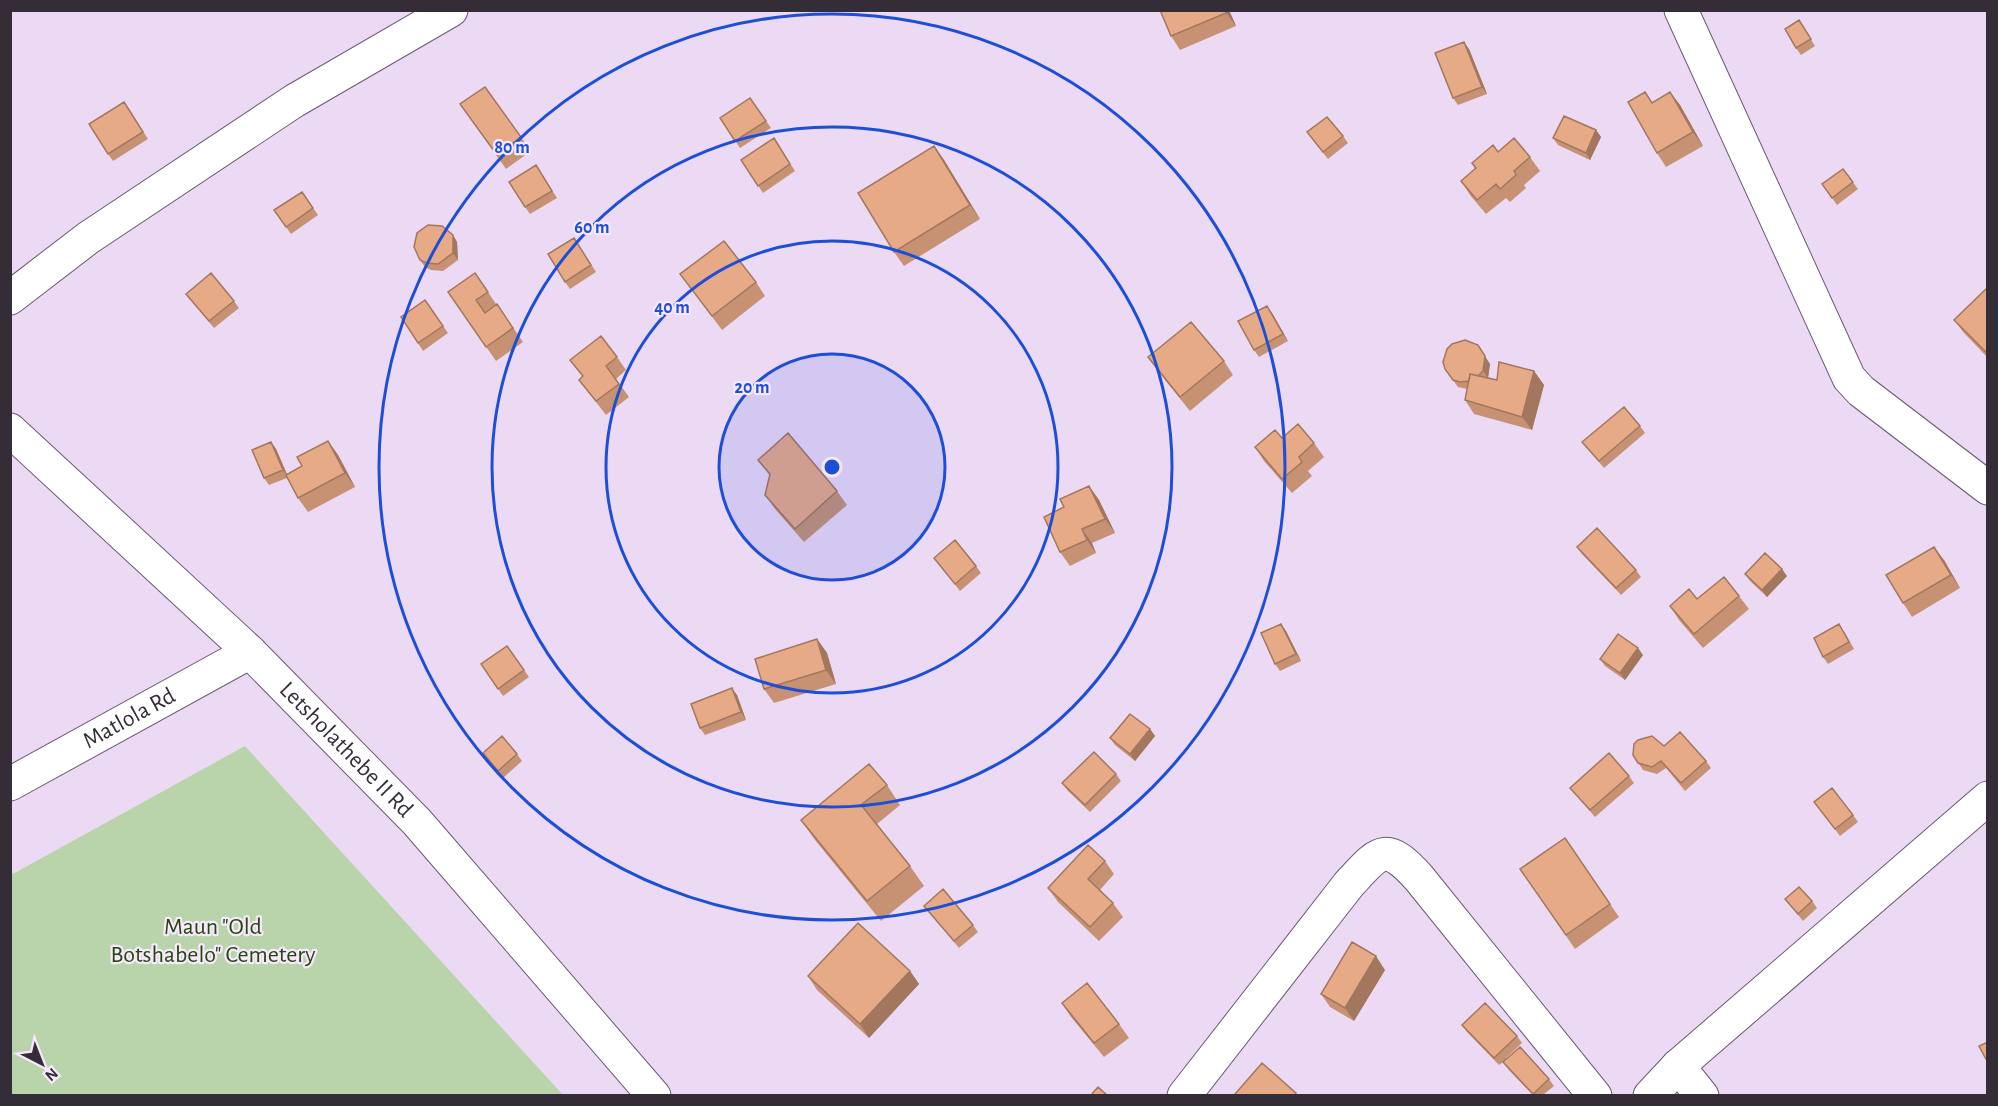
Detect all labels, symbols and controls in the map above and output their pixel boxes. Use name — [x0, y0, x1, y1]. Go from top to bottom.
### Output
text: 80 m — [494, 139, 530, 157]
text: 60 m — [574, 219, 610, 237]
text: 40 m — [654, 299, 690, 317]
text: 20 m — [734, 379, 770, 397]
centre of rings — [822, 457, 842, 477]
street label: Letsholathebe II Rd — [275, 678, 417, 822]
street label: Matlola Rd — [79, 684, 179, 753]
park label: Maun "Old Botshabelo" Cemetery — [110, 915, 316, 967]
north arrow — [12, 1034, 72, 1094]
text: N — [42, 1065, 61, 1084]

